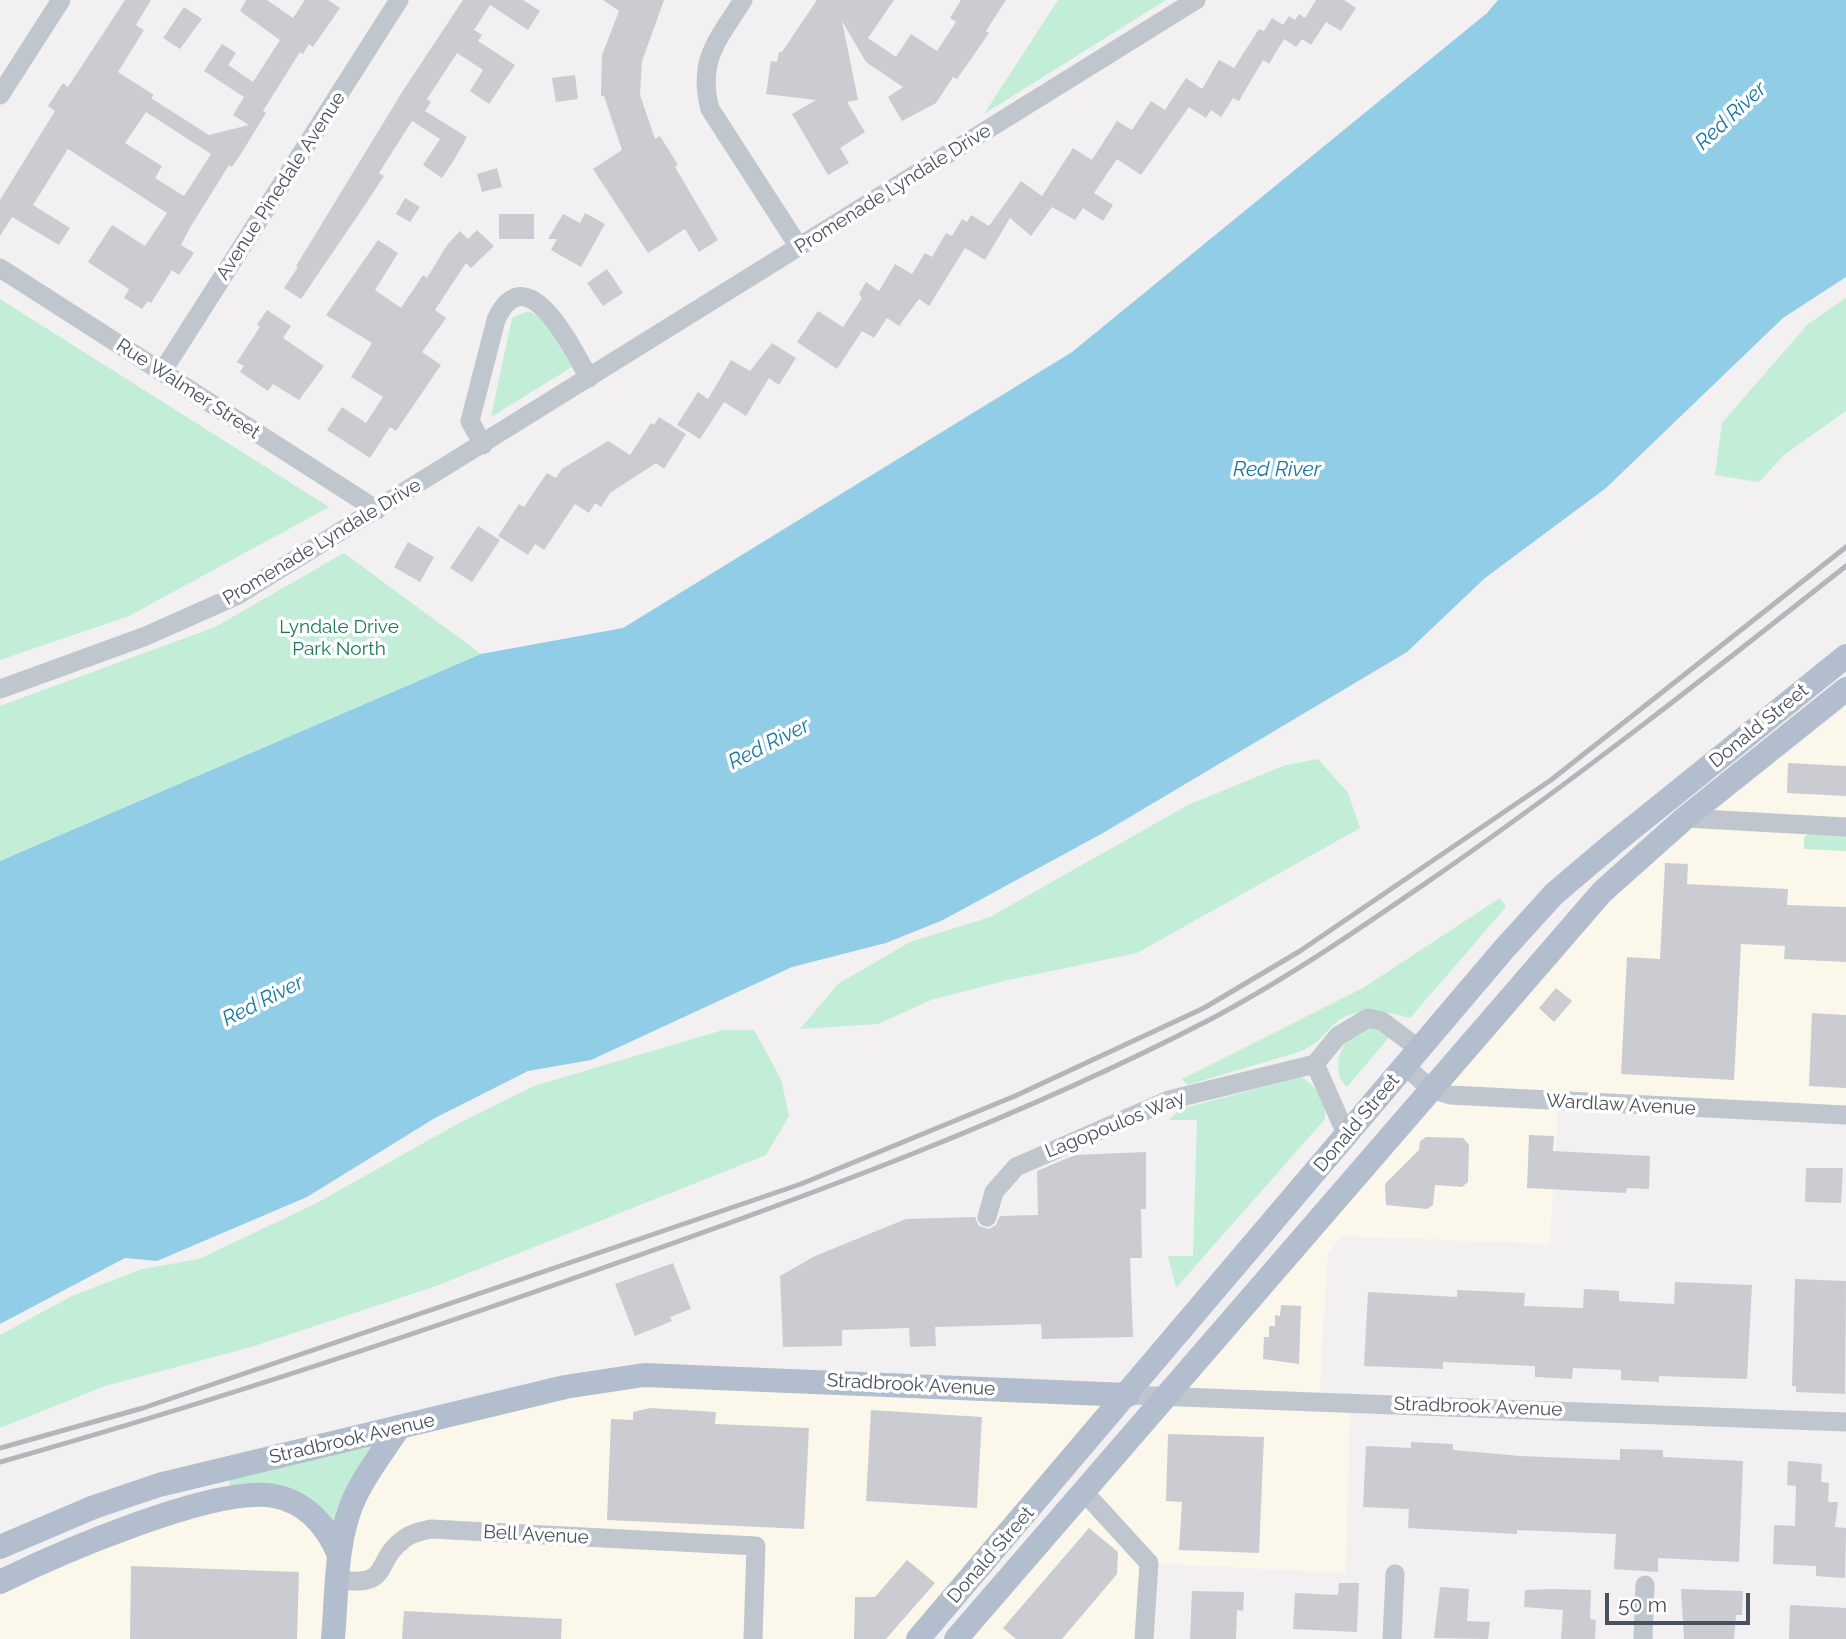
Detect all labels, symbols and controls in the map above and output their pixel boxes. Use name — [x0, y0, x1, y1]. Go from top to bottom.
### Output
water label: Red River — [1690, 77, 1772, 155]
street label: Avenue Pinedale Avenue — [212, 88, 350, 284]
street label: Promenade Lyndale Drive — [791, 119, 995, 259]
street label: Rue Walmer Street — [112, 334, 264, 444]
water label: Red River — [1233, 457, 1321, 483]
street label: Promenade Lyndale Drive — [219, 474, 425, 610]
park label: Lyndale Drive Park North — [279, 616, 399, 660]
street label: Donald Street — [1705, 679, 1813, 773]
water label: Red River — [724, 713, 814, 775]
water label: Red River — [218, 970, 308, 1032]
street label: Donald Street — [1309, 1069, 1405, 1177]
street label: Lagopoulos Way — [1042, 1087, 1188, 1163]
street label: Wardlaw Avenue — [1546, 1090, 1696, 1120]
street label: Stradbrook Avenue — [826, 1369, 996, 1401]
street label: Stradbrook Avenue — [1393, 1393, 1563, 1421]
street label: Stradbrook Avenue — [267, 1409, 437, 1469]
street label: Donald Street — [943, 1502, 1039, 1608]
street label: Bell Avenue — [483, 1521, 589, 1549]
scale bar — [1608, 1580, 1753, 1624]
text: 50 m — [1618, 1592, 1667, 1617]

